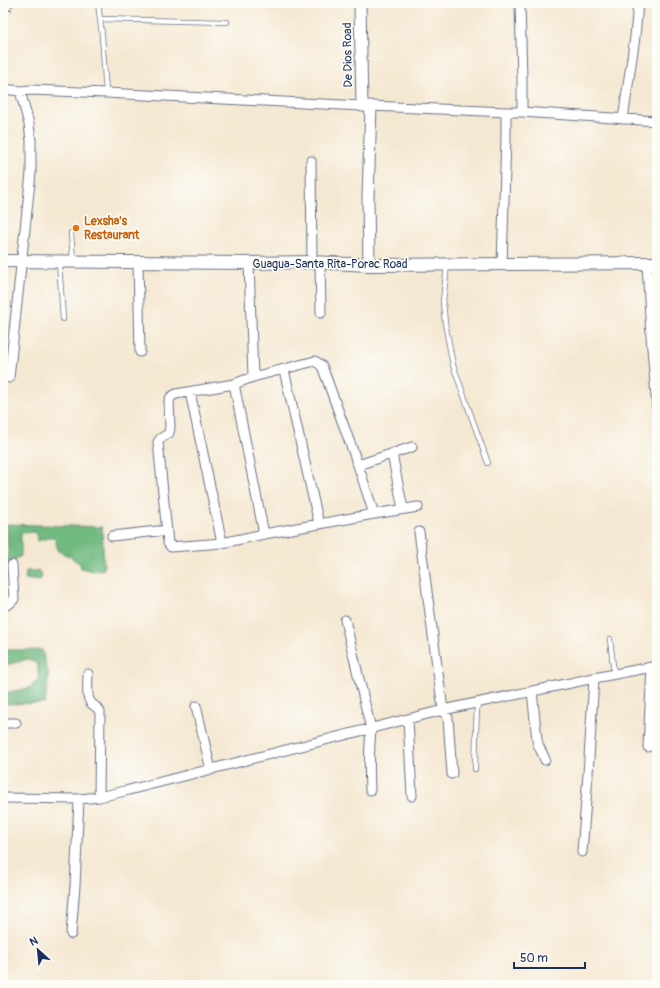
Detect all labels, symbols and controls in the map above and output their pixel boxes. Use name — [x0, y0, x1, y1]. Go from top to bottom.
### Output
street label: De Dios Road — [340, 22, 356, 88]
place label: Lexsha's Restaurant — [84, 214, 141, 243]
marker: Lexsha's Restaurant — [71, 223, 81, 233]
street label: Guagua-Santa Rita-Porac Road — [252, 257, 408, 272]
north arrow — [18, 930, 58, 970]
text: N — [27, 934, 40, 949]
scale bar — [514, 944, 585, 970]
text: 50 m — [520, 951, 548, 966]

